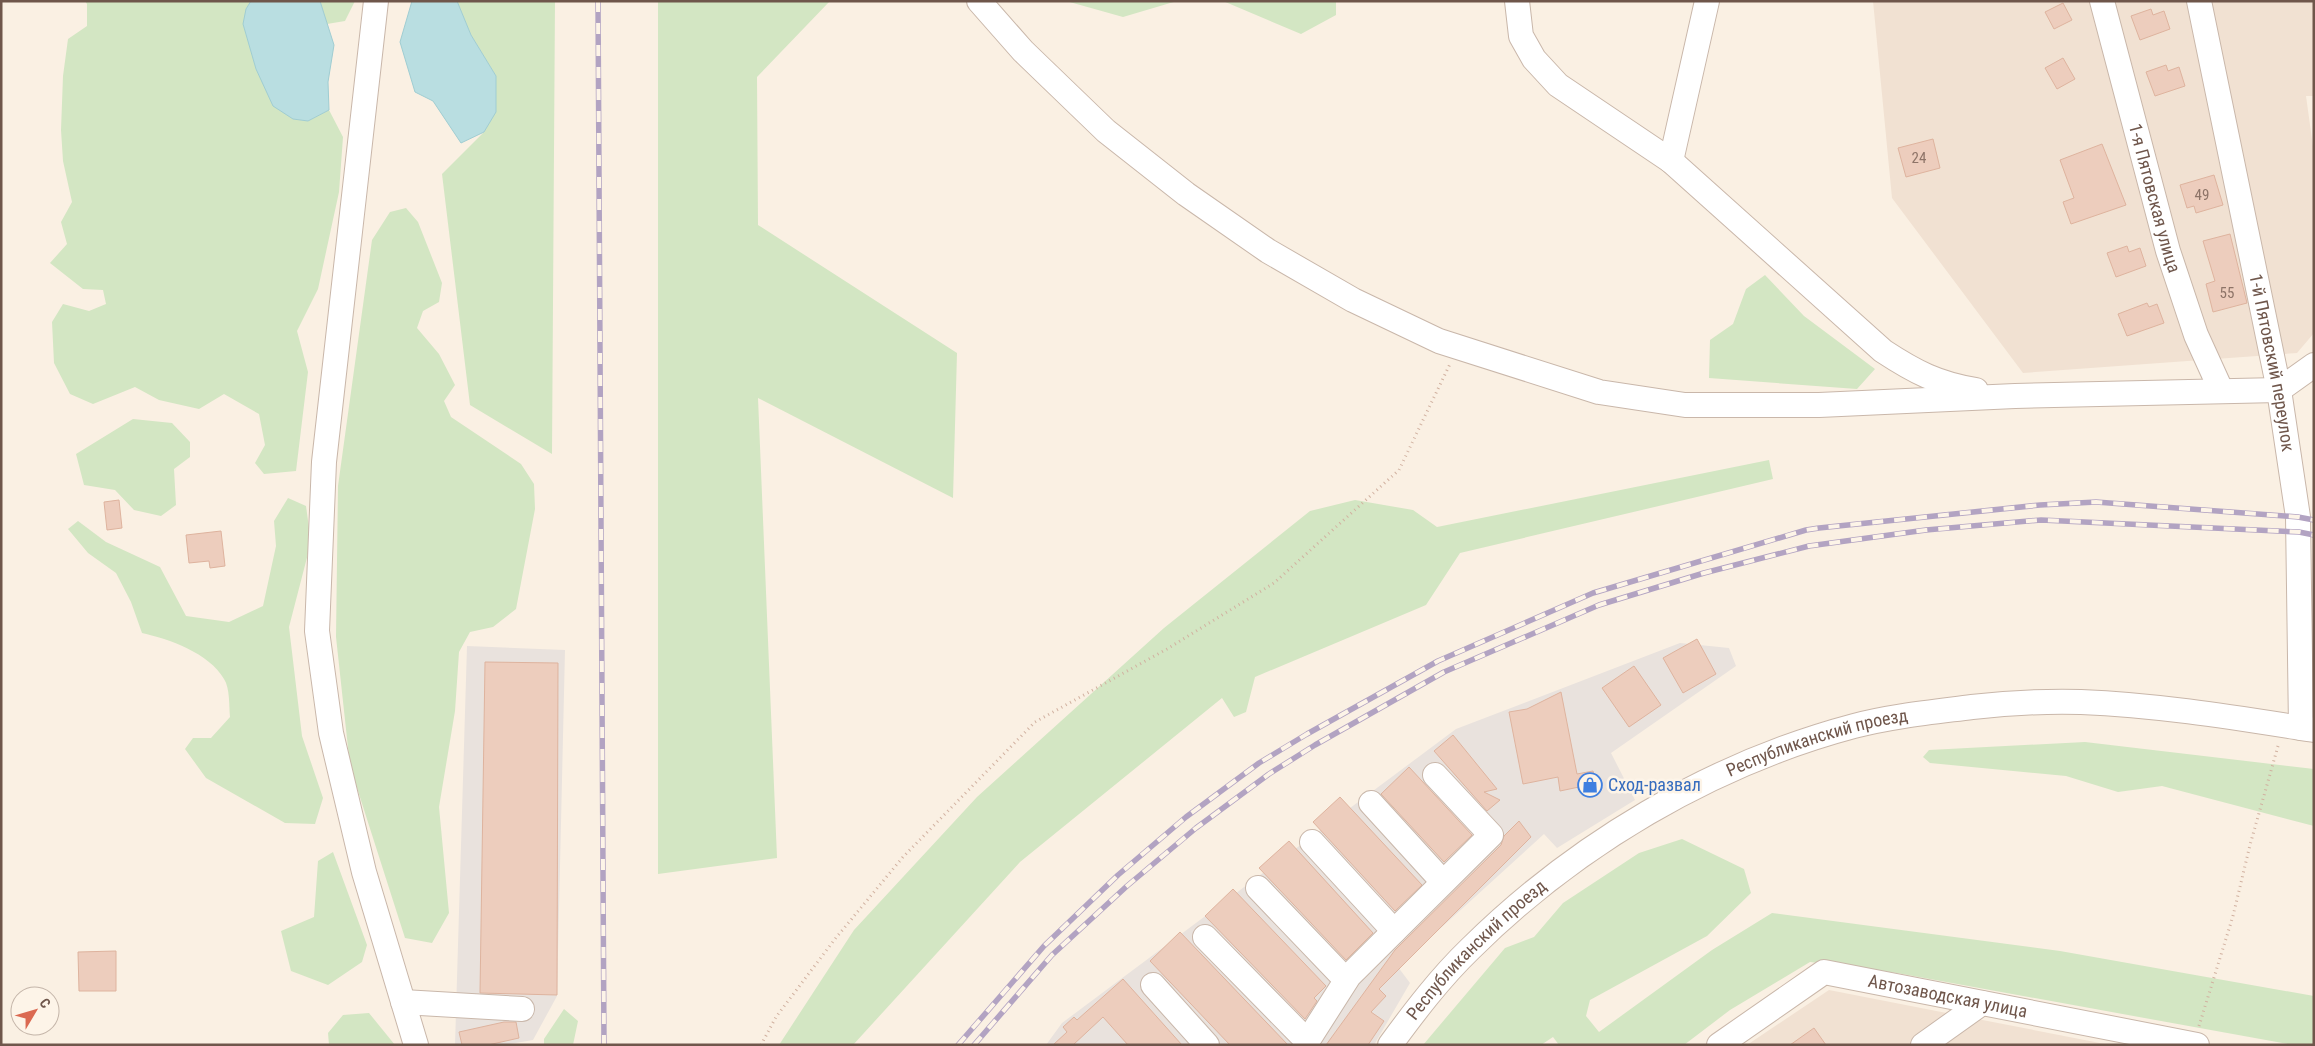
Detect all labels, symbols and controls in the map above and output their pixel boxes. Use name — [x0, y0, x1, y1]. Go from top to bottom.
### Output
street label: 1-я Пятовская улица — [2125, 121, 2185, 275]
house number: 24 — [1912, 149, 1926, 167]
house number: 49 — [2195, 186, 2209, 204]
street label: 1-й Пятовский переулок — [2245, 272, 2299, 453]
house number: 55 — [2220, 284, 2234, 302]
street label: Республиканский проезд — [1723, 704, 1910, 781]
shop icon: Сход-развал — [1577, 772, 1603, 798]
place label: Сход-развал — [1608, 774, 1701, 795]
street label: Республиканский проезд — [1402, 875, 1550, 1024]
street label: Автозаводская улица — [1867, 970, 2029, 1022]
north arrow — [10, 986, 60, 1036]
text: С — [36, 995, 54, 1011]

